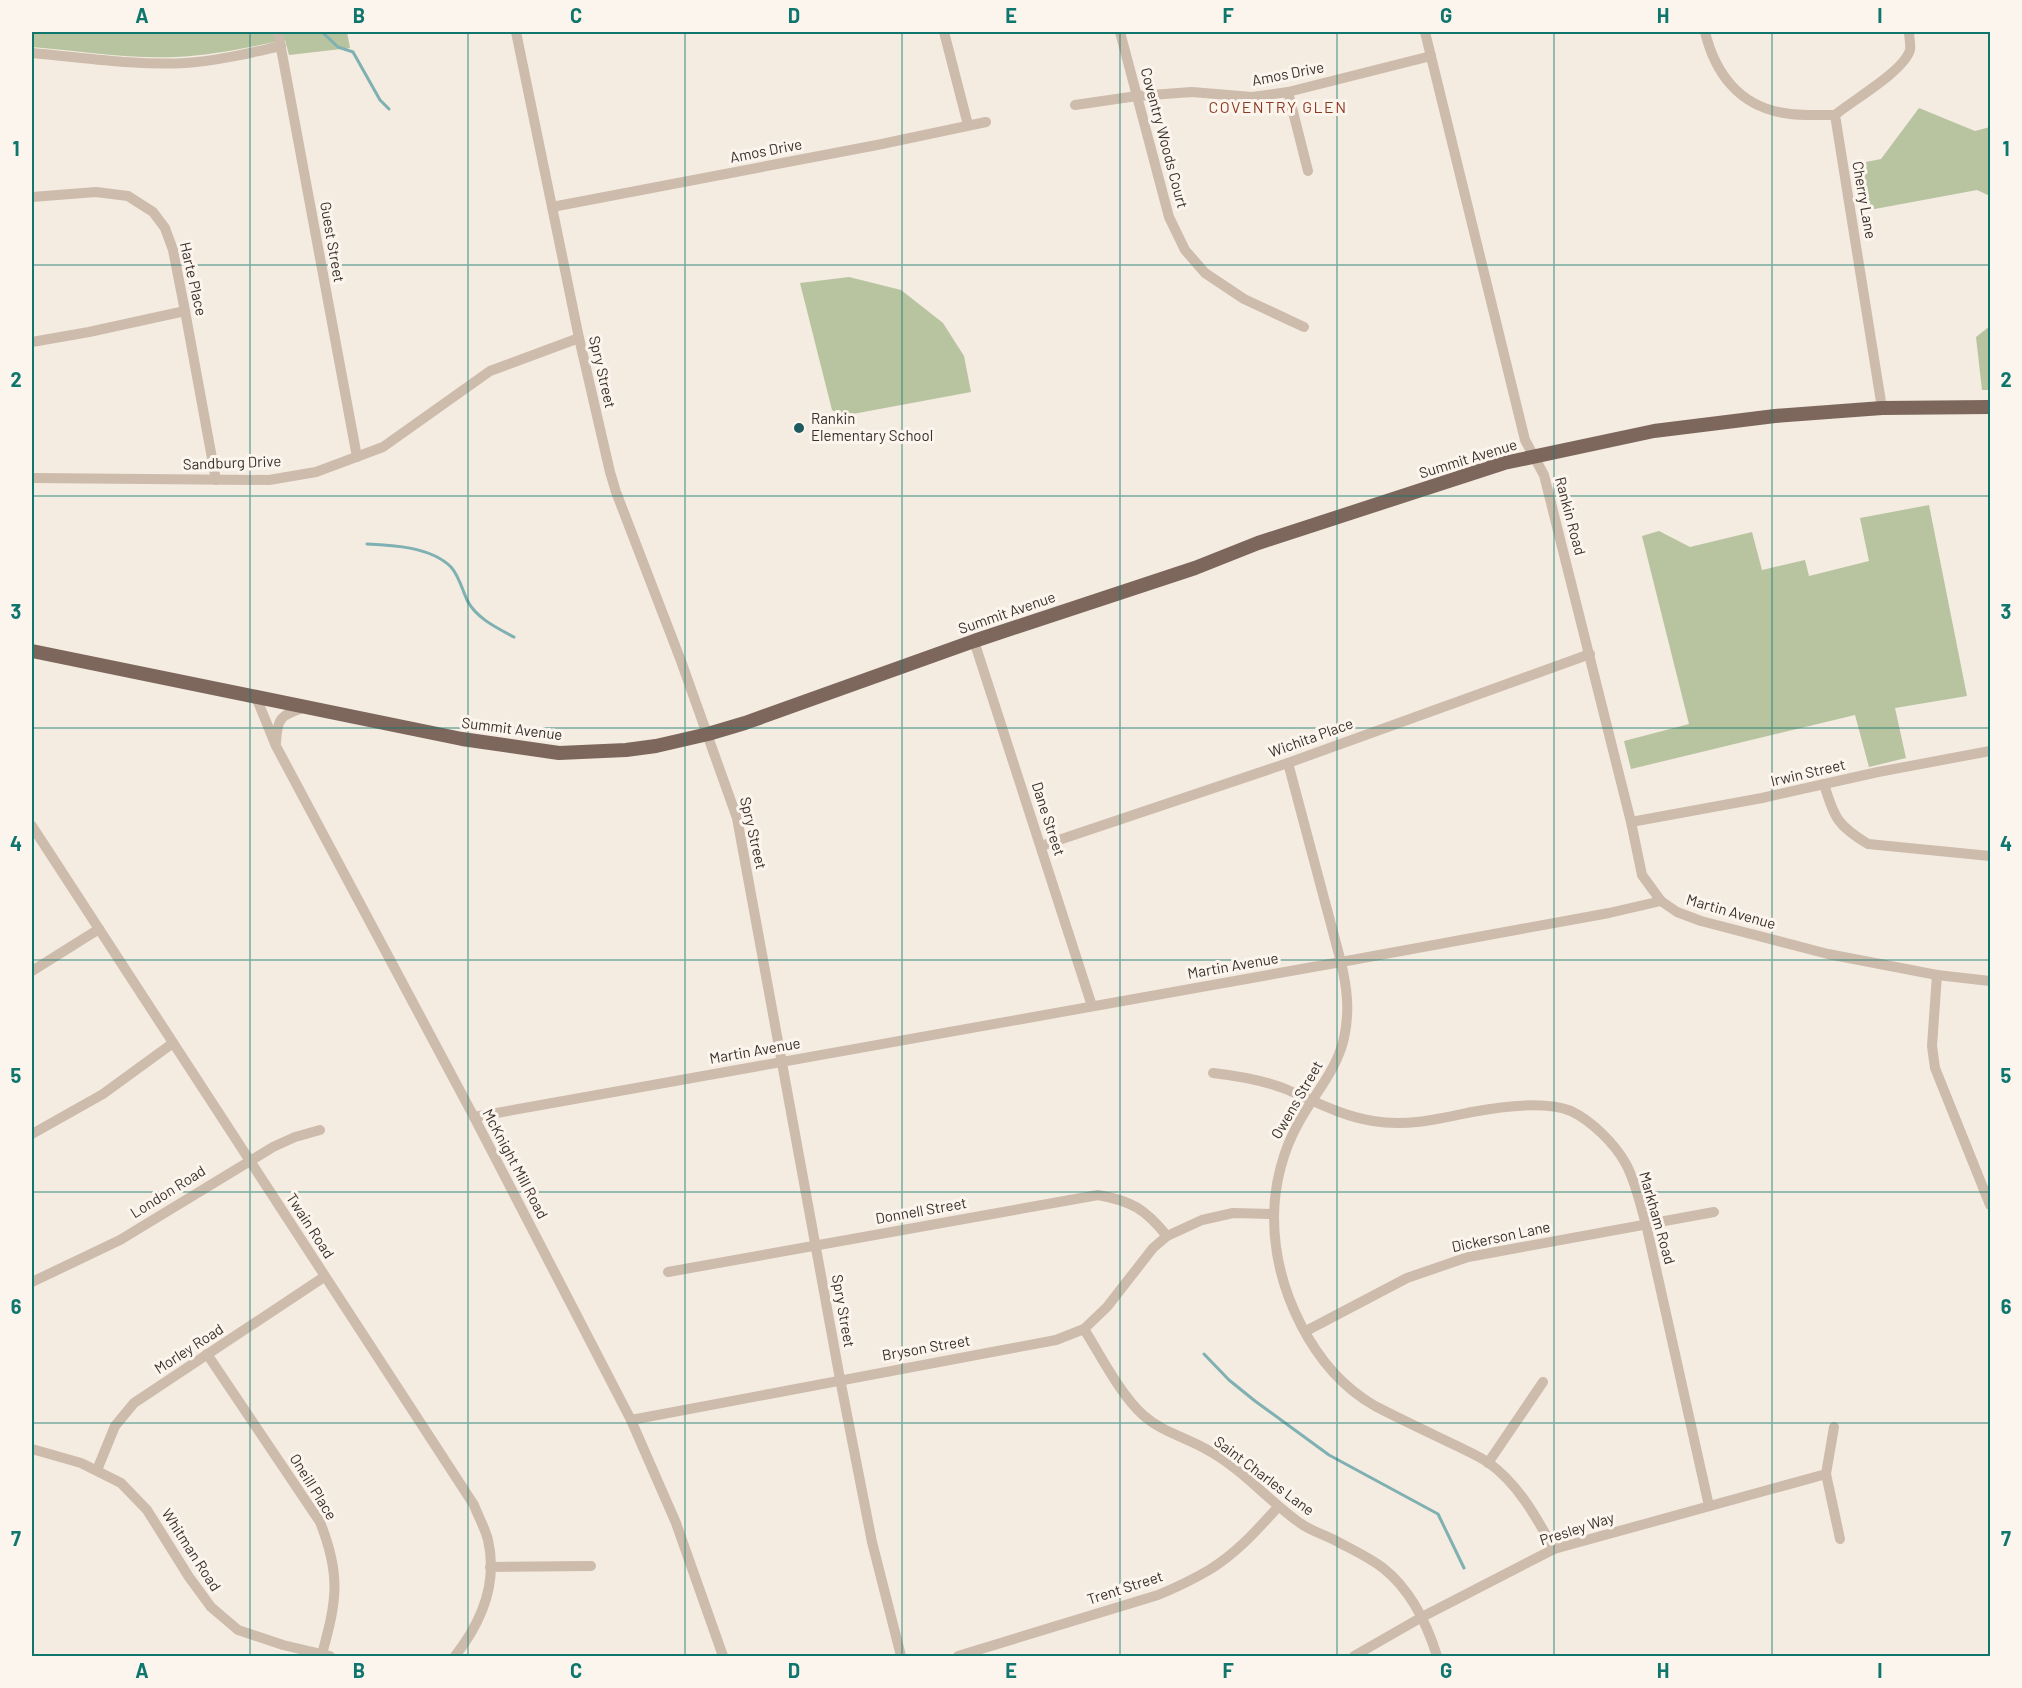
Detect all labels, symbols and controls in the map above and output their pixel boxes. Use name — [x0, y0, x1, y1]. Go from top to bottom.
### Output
text: A — [135, 3, 149, 27]
text: B — [353, 3, 365, 27]
text: C — [570, 3, 582, 27]
text: D — [788, 3, 800, 27]
text: E — [1005, 3, 1017, 27]
text: F — [1222, 3, 1234, 27]
text: G — [1440, 3, 1452, 27]
text: H — [1657, 3, 1669, 27]
text: I — [1877, 3, 1883, 27]
street label: Amos Drive — [1250, 57, 1325, 89]
street label: Coventry Woods Court — [1138, 65, 1192, 210]
district label: COVENTRY GLEN — [1208, 97, 1348, 116]
street label: Amos Drive — [728, 134, 803, 166]
text: 1 — [12, 136, 20, 160]
text: 1 — [2002, 136, 2010, 160]
street label: Cherry Lane — [1849, 160, 1881, 240]
street label: Guest Street — [317, 200, 349, 284]
street label: Harte Place — [177, 240, 211, 317]
street label: Spry Street — [586, 334, 620, 410]
text: 2 — [10, 367, 22, 391]
text: 2 — [2000, 367, 2012, 391]
place label: Rankin Elementary School — [811, 409, 933, 444]
marker: Rankin Elementary School — [792, 421, 806, 435]
street label: Summit Avenue — [1417, 435, 1519, 481]
street label: Sandburg Drive — [182, 451, 282, 473]
street label: Rankin Road — [1552, 475, 1590, 557]
street label: Summit Avenue — [956, 587, 1058, 637]
text: 3 — [11, 599, 21, 623]
text: 3 — [2001, 599, 2011, 623]
street label: Summit Avenue — [461, 713, 564, 743]
street label: Wichita Place — [1266, 713, 1355, 761]
street label: Irwin Street — [1769, 755, 1847, 789]
street label: Dane Street — [1029, 779, 1069, 858]
street label: Spry Street — [737, 795, 771, 871]
text: 4 — [10, 831, 22, 855]
text: 4 — [2000, 831, 2012, 855]
street label: Martin Avenue — [1685, 890, 1778, 932]
street label: Martin Avenue — [1186, 948, 1280, 982]
street label: Martin Avenue — [708, 1033, 802, 1067]
street label: Owens Street — [1267, 1057, 1326, 1142]
text: 5 — [11, 1063, 22, 1087]
text: 5 — [2001, 1063, 2012, 1087]
street label: McKnight Mill Road — [479, 1106, 552, 1222]
street label: London Road — [127, 1161, 208, 1221]
street label: Markham Road — [1636, 1169, 1680, 1266]
street label: Twain Road — [283, 1189, 339, 1262]
street label: Donnell Street — [874, 1193, 968, 1227]
street label: Dickerson Lane — [1450, 1217, 1552, 1255]
street label: Spry Street — [829, 1273, 859, 1349]
text: 6 — [11, 1294, 22, 1318]
text: 6 — [2001, 1294, 2012, 1318]
street label: Morley Road — [151, 1319, 226, 1377]
street label: Bryson Street — [880, 1330, 971, 1364]
street label: Saint Charles Lane — [1211, 1432, 1318, 1519]
street label: Oneill Place — [286, 1450, 341, 1523]
street label: Whitman Road — [158, 1505, 225, 1594]
street label: Presley Way — [1537, 1507, 1616, 1549]
text: 7 — [11, 1526, 21, 1550]
text: 7 — [2001, 1526, 2011, 1550]
street label: Trent Street — [1085, 1566, 1165, 1608]
text: A — [135, 1658, 149, 1682]
text: B — [353, 1658, 365, 1682]
text: C — [570, 1658, 582, 1682]
text: D — [788, 1658, 800, 1682]
text: E — [1005, 1658, 1017, 1682]
text: F — [1222, 1658, 1234, 1682]
text: G — [1440, 1658, 1452, 1682]
text: H — [1657, 1658, 1669, 1682]
text: I — [1877, 1658, 1883, 1682]

